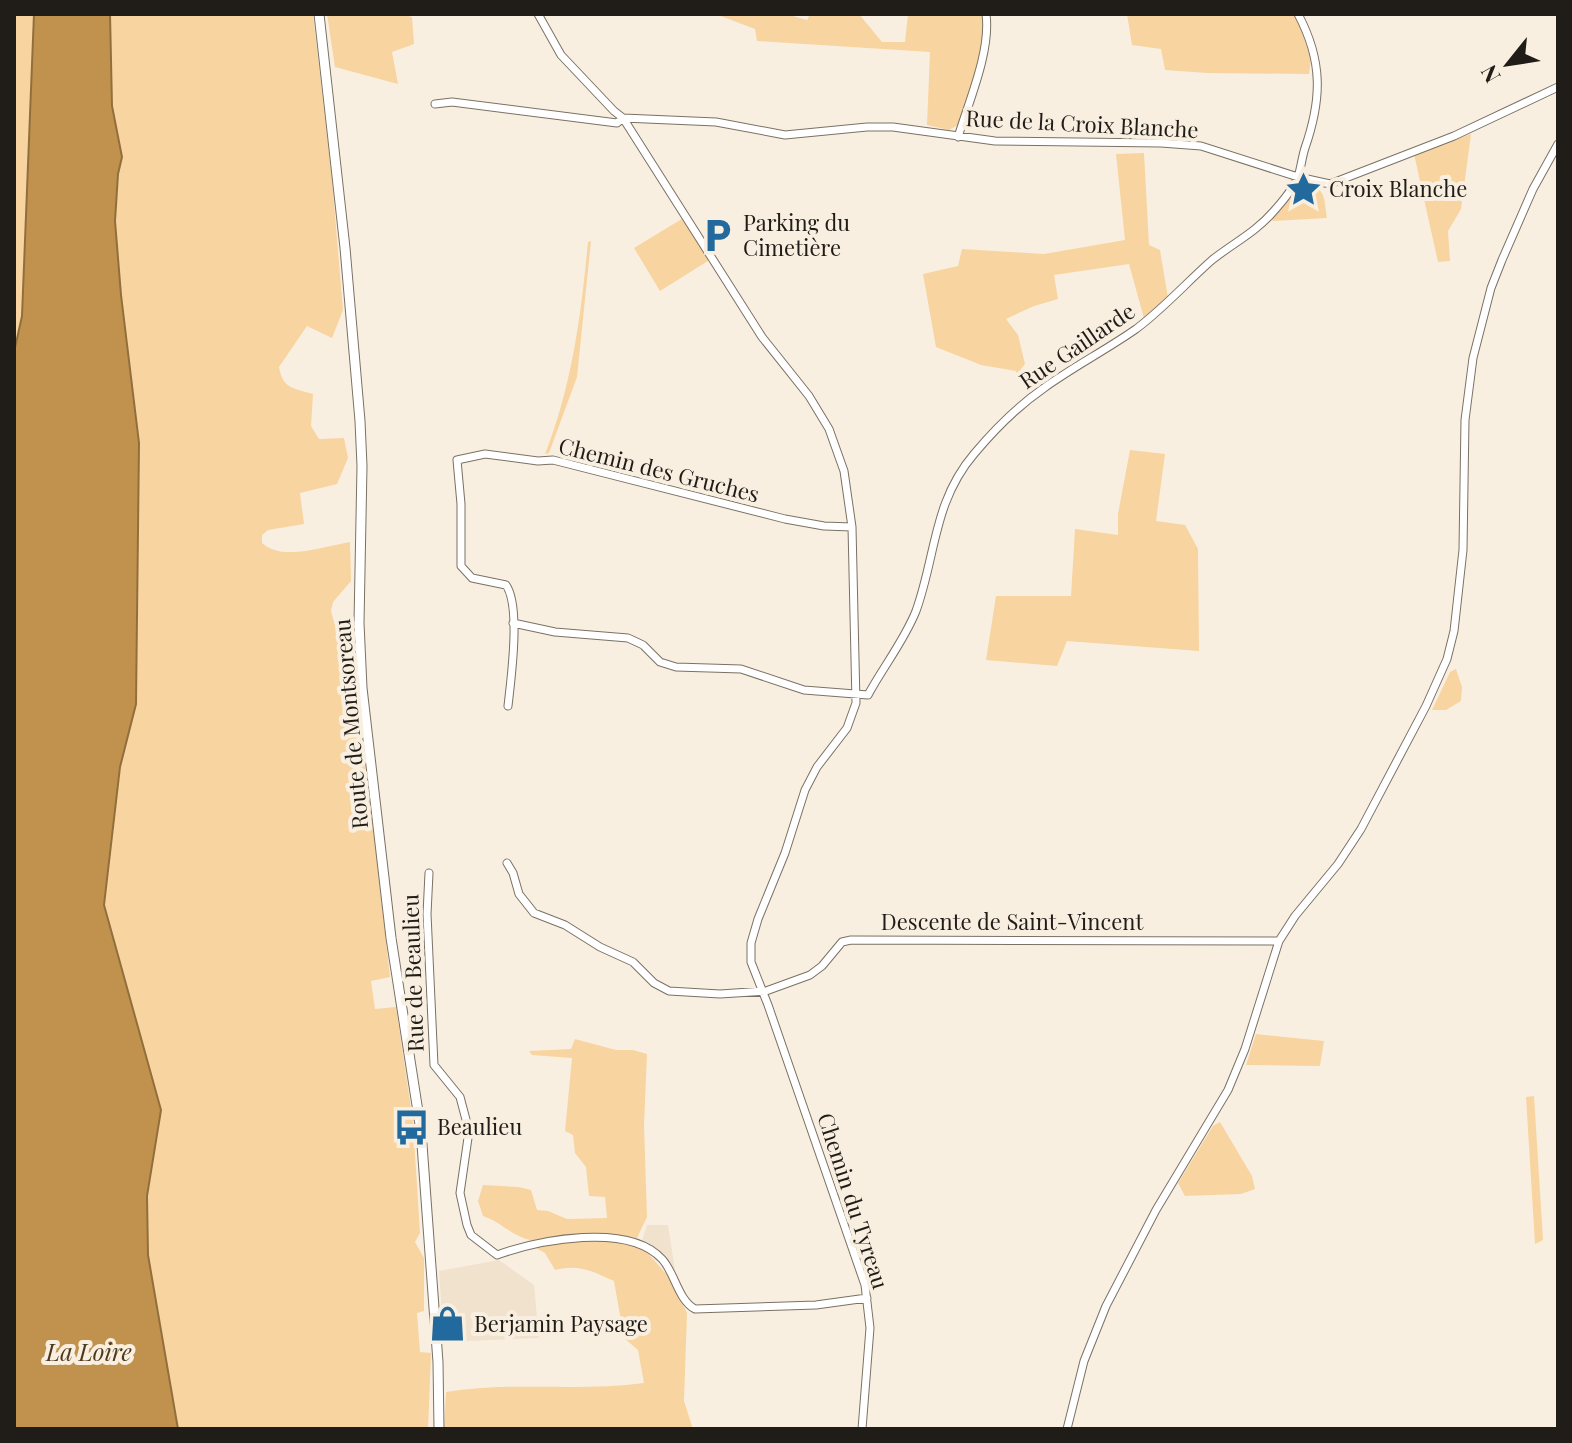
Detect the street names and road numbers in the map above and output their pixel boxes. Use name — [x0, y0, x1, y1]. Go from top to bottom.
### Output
street label: Rue de la Croix Blanche — [965, 102, 1199, 144]
street label: Rue Gaillarde — [1013, 295, 1140, 395]
street label: Chemin des Gruches — [556, 430, 763, 508]
street label: Route de Montsoreau — [326, 618, 374, 830]
street label: Rue de Beaulieu — [394, 893, 430, 1053]
street label: Descente de Saint-Vincent — [881, 906, 1144, 936]
street label: Chemin du Tyreau — [811, 1109, 897, 1293]

